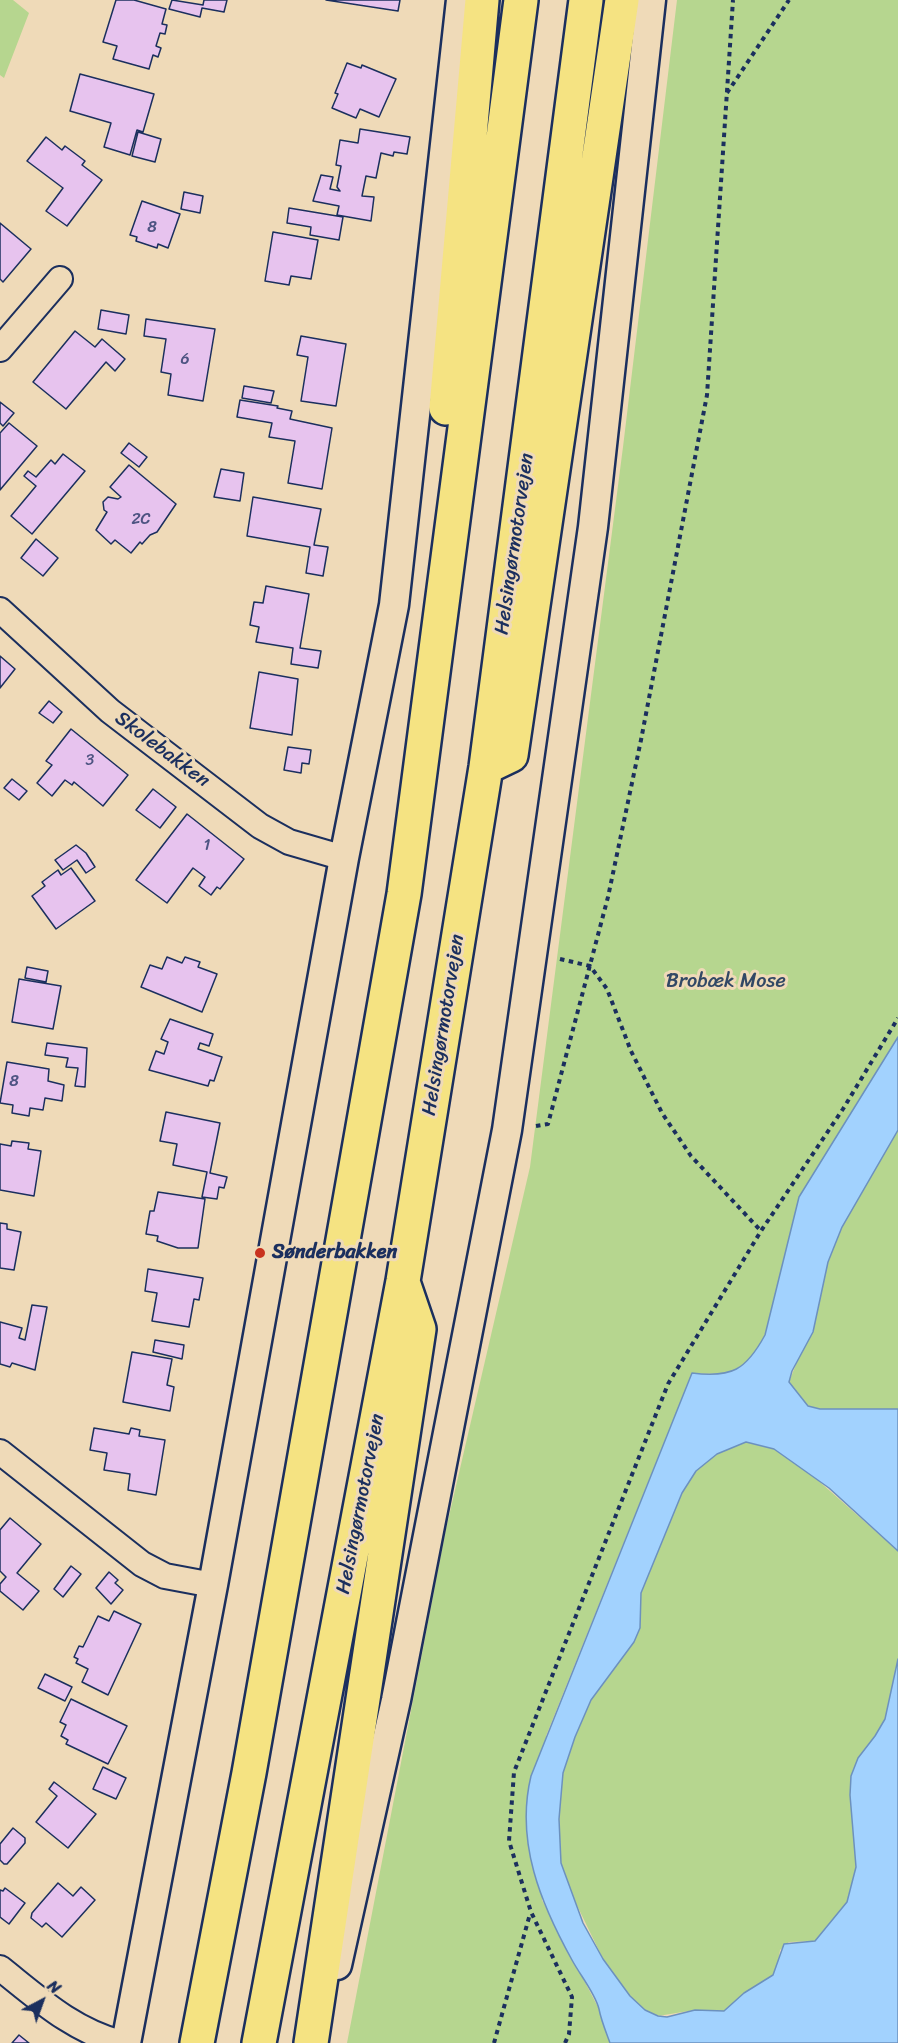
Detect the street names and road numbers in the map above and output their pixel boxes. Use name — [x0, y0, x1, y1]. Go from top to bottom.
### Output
street label: Helsingørmotorvejen — [490, 452, 540, 636]
street label: Skolebakken — [110, 707, 214, 793]
street label: Helsingørmotorvejen — [418, 933, 470, 1117]
street label: Helsingørmotorvejen — [332, 1412, 390, 1596]

